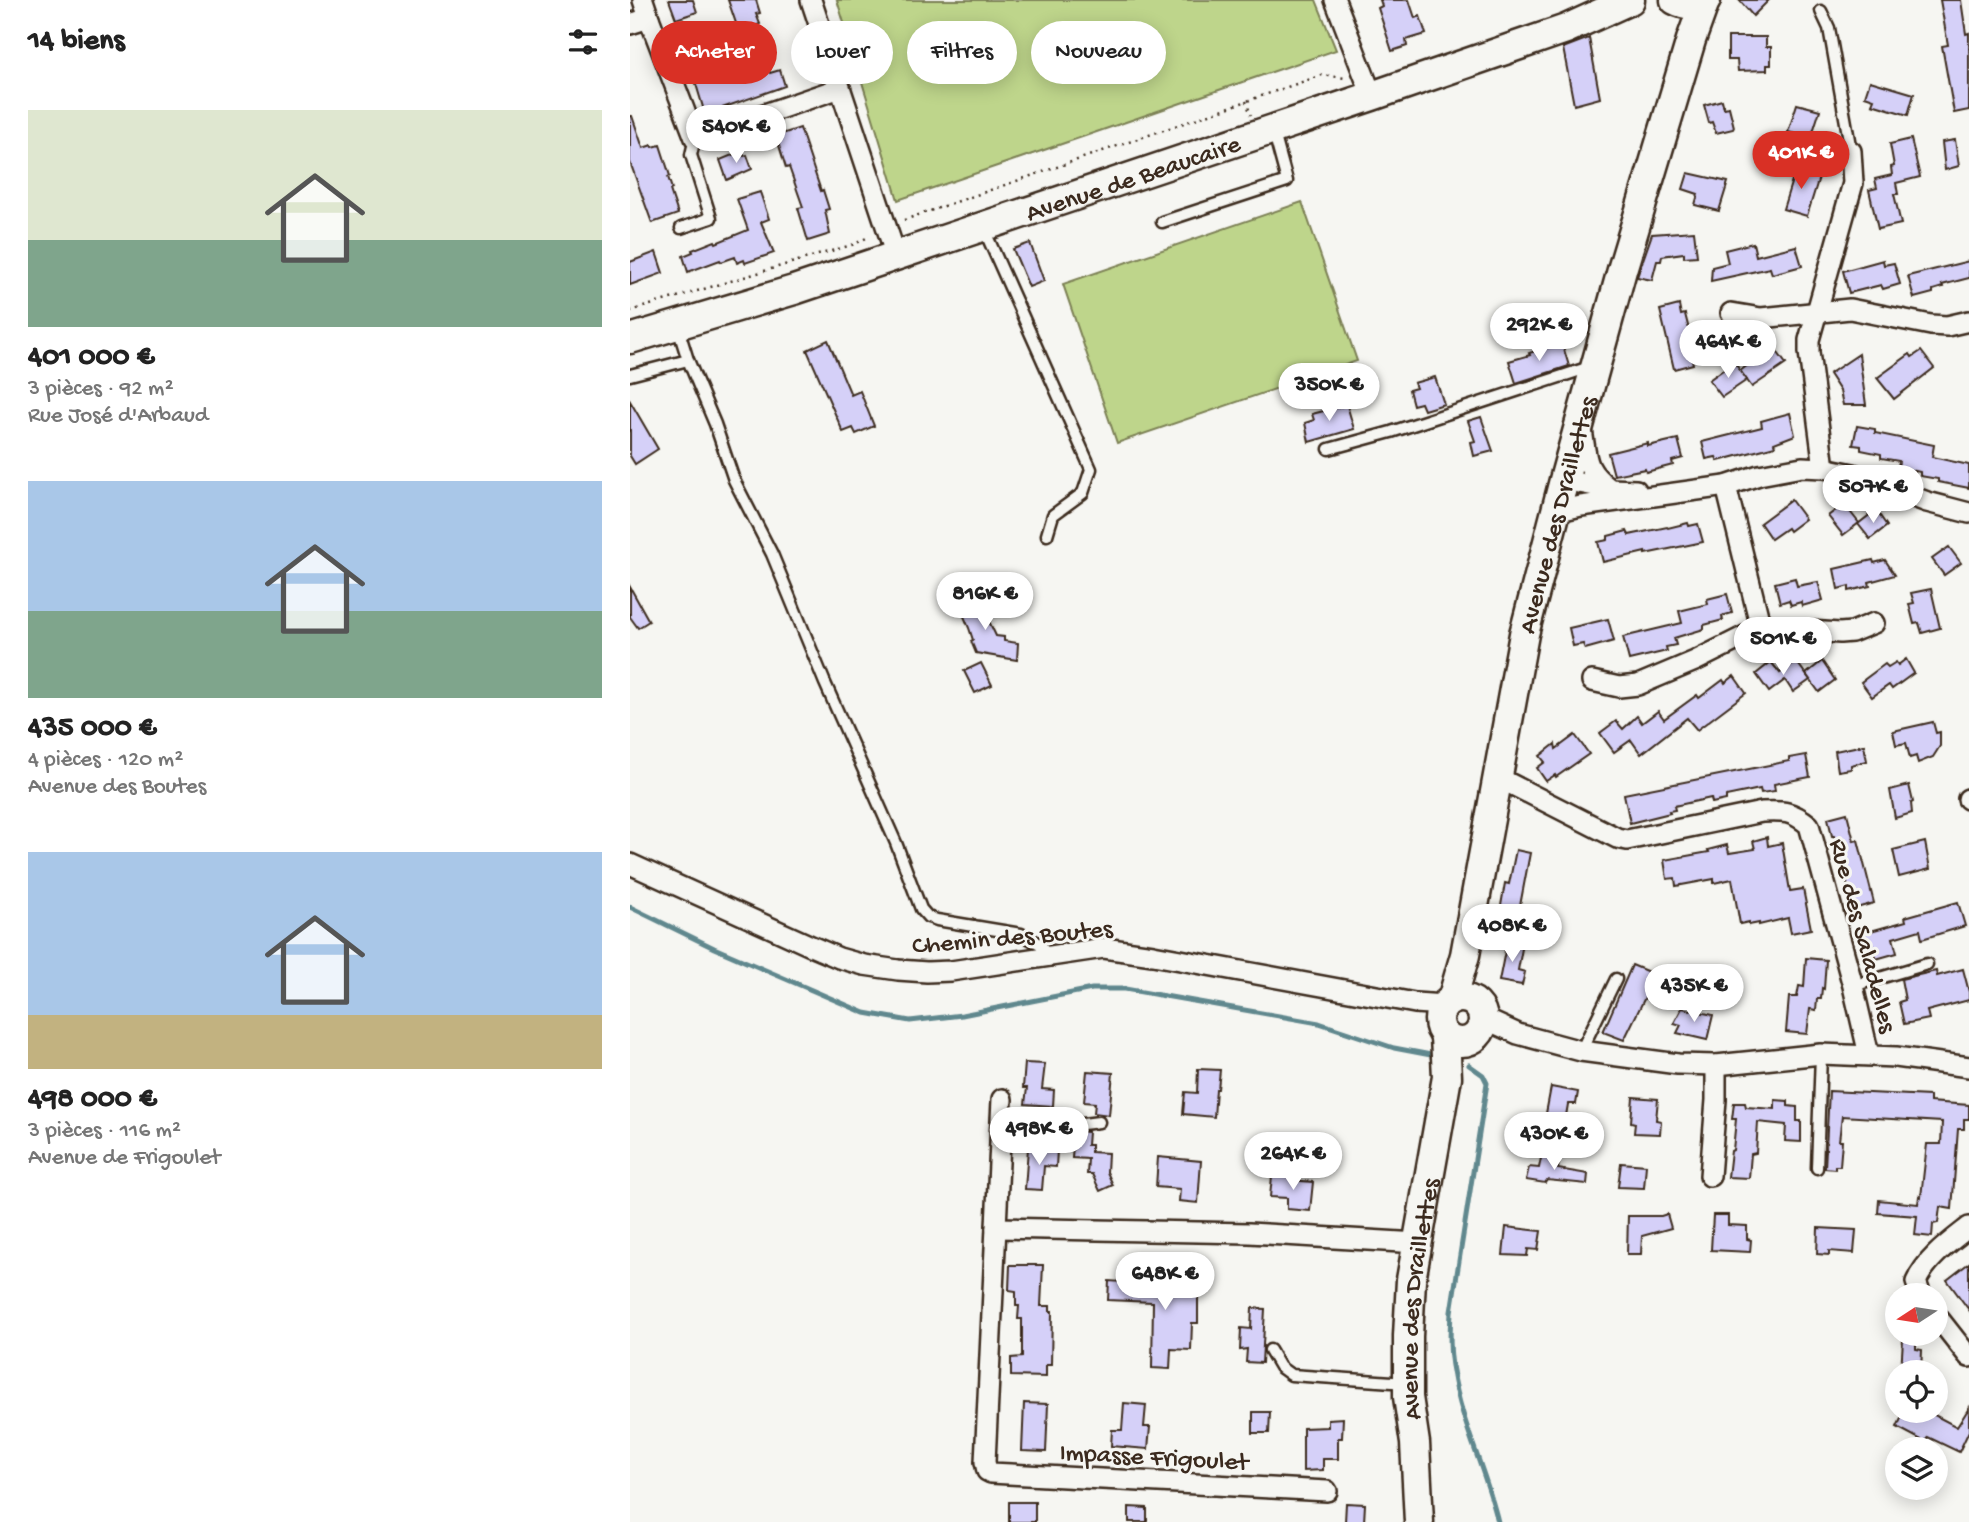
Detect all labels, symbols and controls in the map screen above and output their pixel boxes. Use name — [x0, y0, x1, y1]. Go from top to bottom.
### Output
chip: Acheter — [651, 21, 777, 84]
chip: Louer — [791, 21, 893, 84]
chip: Filtres — [907, 21, 1017, 84]
chip: Nouveau — [1031, 21, 1166, 84]
icon: filters — [564, 23, 602, 61]
text: 14 biens — [28, 25, 125, 60]
pin: 540K € — [679, 106, 793, 165]
text: 540K € — [702, 114, 770, 141]
street label: Avenue de Beaucaire — [1023, 130, 1245, 231]
pin: 401K € — [1744, 132, 1858, 191]
text: 401K € — [1768, 140, 1834, 167]
icon: home — [252, 155, 378, 281]
pin: 292K € — [1482, 304, 1596, 363]
text: 292K € — [1506, 312, 1572, 339]
pin: 464K € — [1671, 320, 1785, 380]
text: 464K € — [1695, 329, 1761, 356]
text: 401 000 € — [28, 341, 155, 376]
pin: 350K € — [1272, 364, 1386, 423]
text: 350K € — [1295, 372, 1363, 399]
text: 3 pièces · 92 m² — [28, 376, 174, 403]
street label: Avenue des Draillettes — [1514, 392, 1607, 637]
text: Rue José d'Arbaud — [28, 403, 208, 430]
pin: 507K € — [1816, 466, 1930, 525]
text: 507K € — [1839, 474, 1907, 501]
icon: home — [252, 526, 378, 652]
pin: 816K € — [928, 572, 1042, 632]
text: 816K € — [952, 581, 1018, 608]
pin: 501K € — [1726, 618, 1840, 677]
text: 501K € — [1750, 626, 1816, 653]
text: 435 000 € — [28, 712, 157, 747]
text: 4 pièces · 120 m² — [28, 747, 183, 774]
text: Avenue des Boutes — [28, 774, 206, 801]
street label: Rue des Saladelles — [1820, 836, 1902, 1038]
icon: home — [252, 897, 378, 1023]
pin: 408K € — [1455, 904, 1569, 964]
text: 408K € — [1478, 913, 1546, 940]
street label: Chemin des Boutes — [911, 915, 1115, 964]
pin: 435K € — [1637, 964, 1751, 1024]
text: 435K € — [1661, 973, 1727, 1000]
text: 498 000 € — [28, 1083, 157, 1118]
pin: 498K € — [982, 1108, 1096, 1167]
pin: 430K € — [1497, 1112, 1611, 1172]
text: 498K € — [1006, 1116, 1072, 1143]
text: 3 pièces · 116 m² — [28, 1118, 181, 1145]
text: 430K € — [1520, 1121, 1588, 1148]
pin: 264K € — [1236, 1132, 1350, 1192]
text: 264K € — [1260, 1141, 1326, 1168]
text: Avenue de Frigoulet — [28, 1145, 220, 1172]
street label: Avenue des Draillettes — [1397, 1175, 1449, 1422]
pin: 648K € — [1108, 1252, 1222, 1312]
text: 648K € — [1132, 1261, 1198, 1288]
north arrow — [1885, 1283, 1948, 1346]
map controls — [1885, 1283, 1948, 1500]
button: locate — [1885, 1360, 1948, 1423]
button: layers — [1885, 1437, 1948, 1500]
street label: Impasse Frigoulet — [1059, 1439, 1251, 1480]

